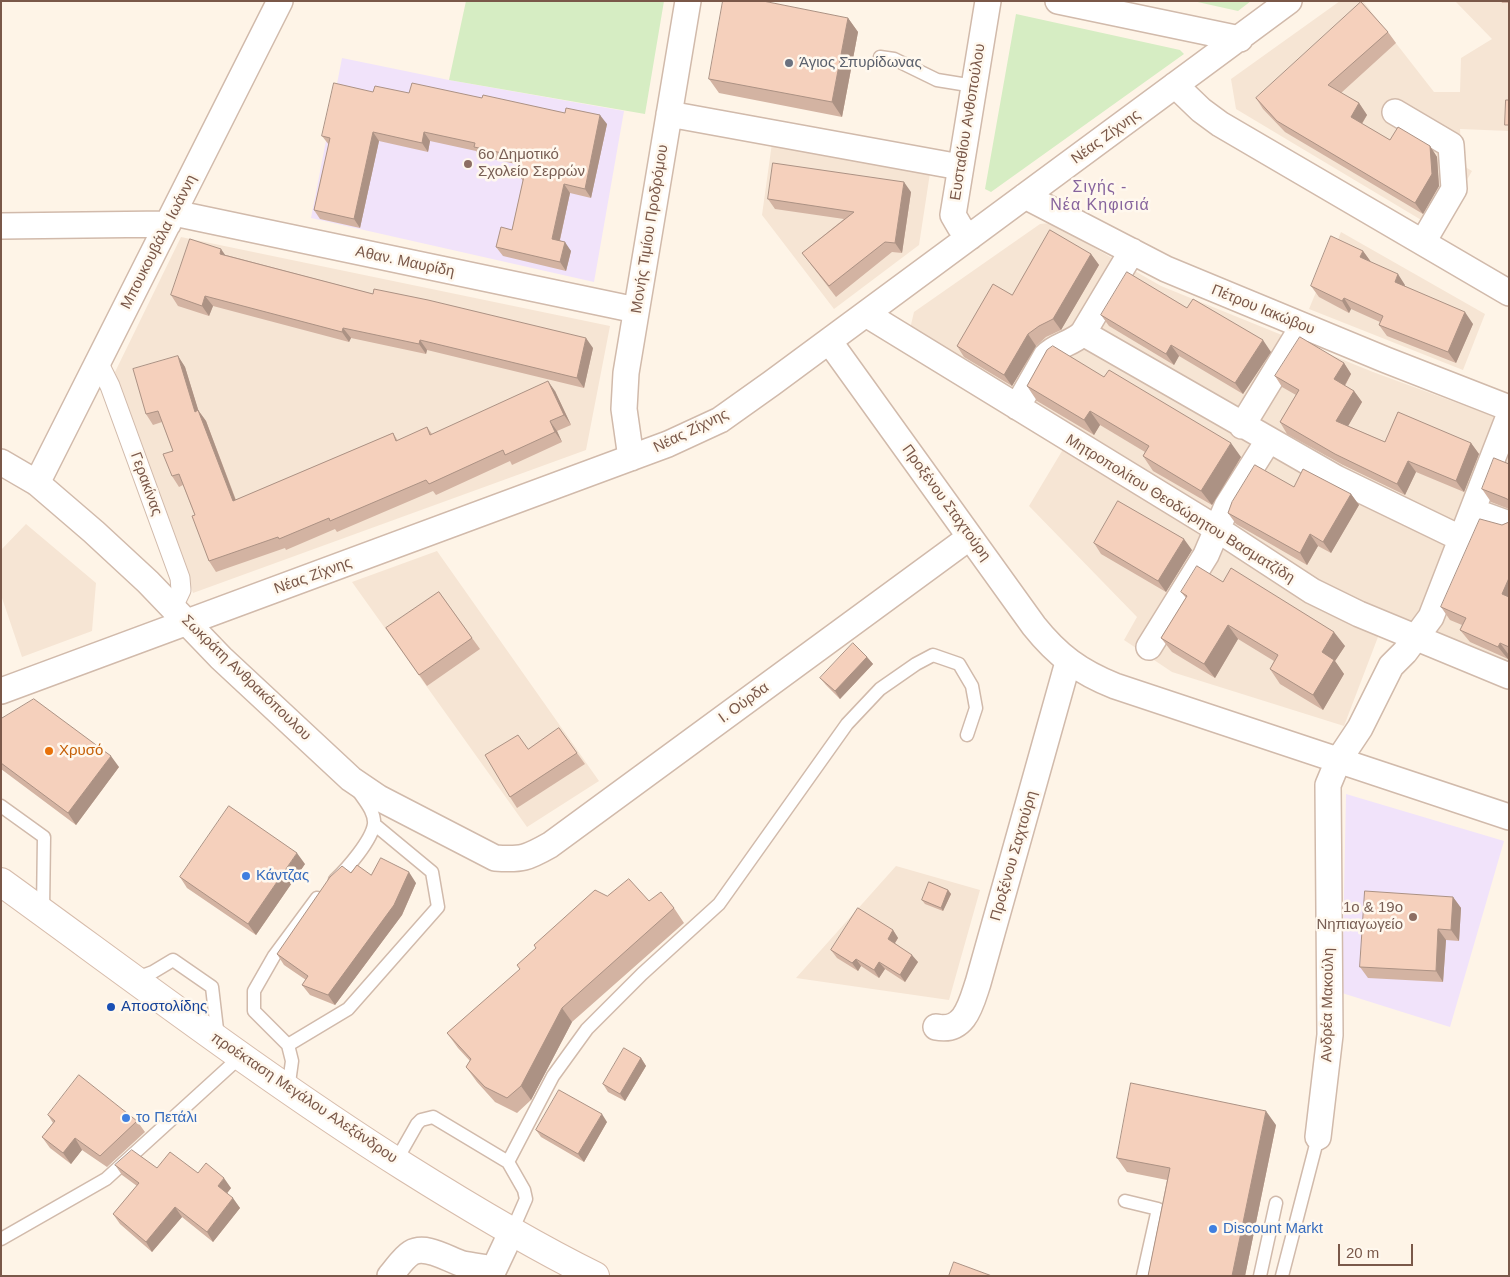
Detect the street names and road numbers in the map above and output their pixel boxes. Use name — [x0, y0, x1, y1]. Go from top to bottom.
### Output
street label: Ευσταθίου Ανθοπούλου — [947, 42, 989, 202]
street label: Νέας Ζίχνης — [1068, 106, 1144, 168]
street label: Μονής Τιμίου Προδρόμου — [628, 143, 672, 315]
street label: Μπουκουβάλα Ιωάννη — [117, 172, 201, 312]
street label: Αθαν. Μαυρίδη — [354, 243, 456, 281]
street label: Πέτρου Ιακώβου — [1209, 281, 1317, 339]
street label: Νέας Ζίχνης — [651, 405, 731, 457]
street label: Μητροπολίτου Θεοδώρητου Βασματζίδη — [1062, 431, 1298, 587]
street label: Προξένου Σταχτούρη — [898, 441, 994, 565]
street label: Γερακίνας — [126, 450, 166, 518]
street label: Νέας Ζίχνης — [272, 554, 354, 598]
street label: Σωκράτη Ανθρακόπουλου — [178, 611, 314, 745]
street label: Ι. Ούρδα — [715, 679, 773, 727]
street label: Προξένου Σαχτούρη — [987, 789, 1041, 923]
street label: Ανδρέα Μακούλη — [1318, 948, 1338, 1062]
street label: προέκταση Μεγάλου Αλεξάνδρου — [207, 1029, 401, 1167]

